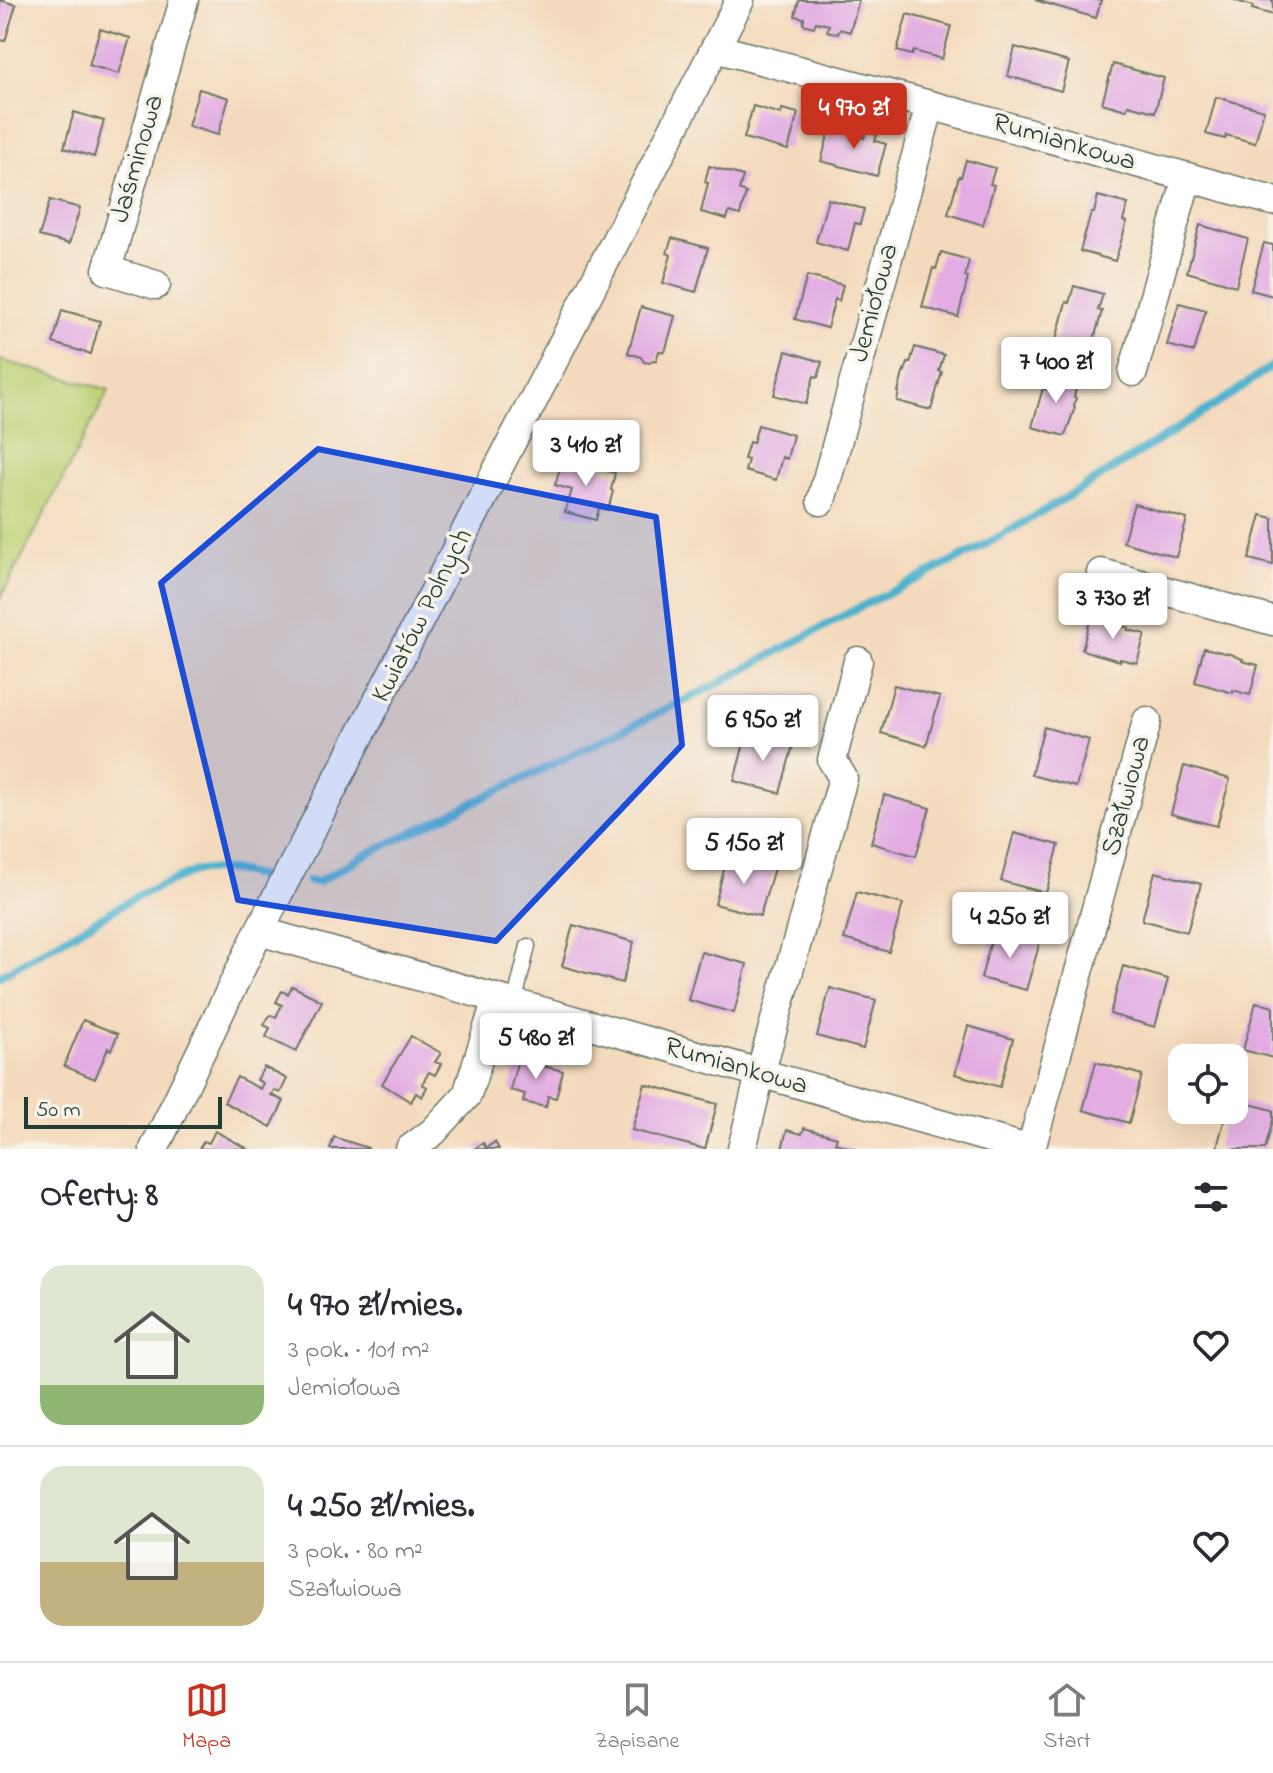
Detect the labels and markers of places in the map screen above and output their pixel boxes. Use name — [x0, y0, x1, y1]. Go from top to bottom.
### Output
pin: 4 970 zł — [771, 83, 937, 151]
pin: 7 400 zł — [973, 337, 1139, 405]
pin: 3 410 zł — [503, 420, 669, 488]
pin: 3 730 zł — [1030, 573, 1196, 641]
pin: 6 950 zł — [680, 695, 846, 763]
pin: 5 150 zł — [661, 818, 827, 886]
pin: 4 250 zł — [927, 892, 1093, 960]
pin: 5 480 zł — [453, 1013, 619, 1081]

